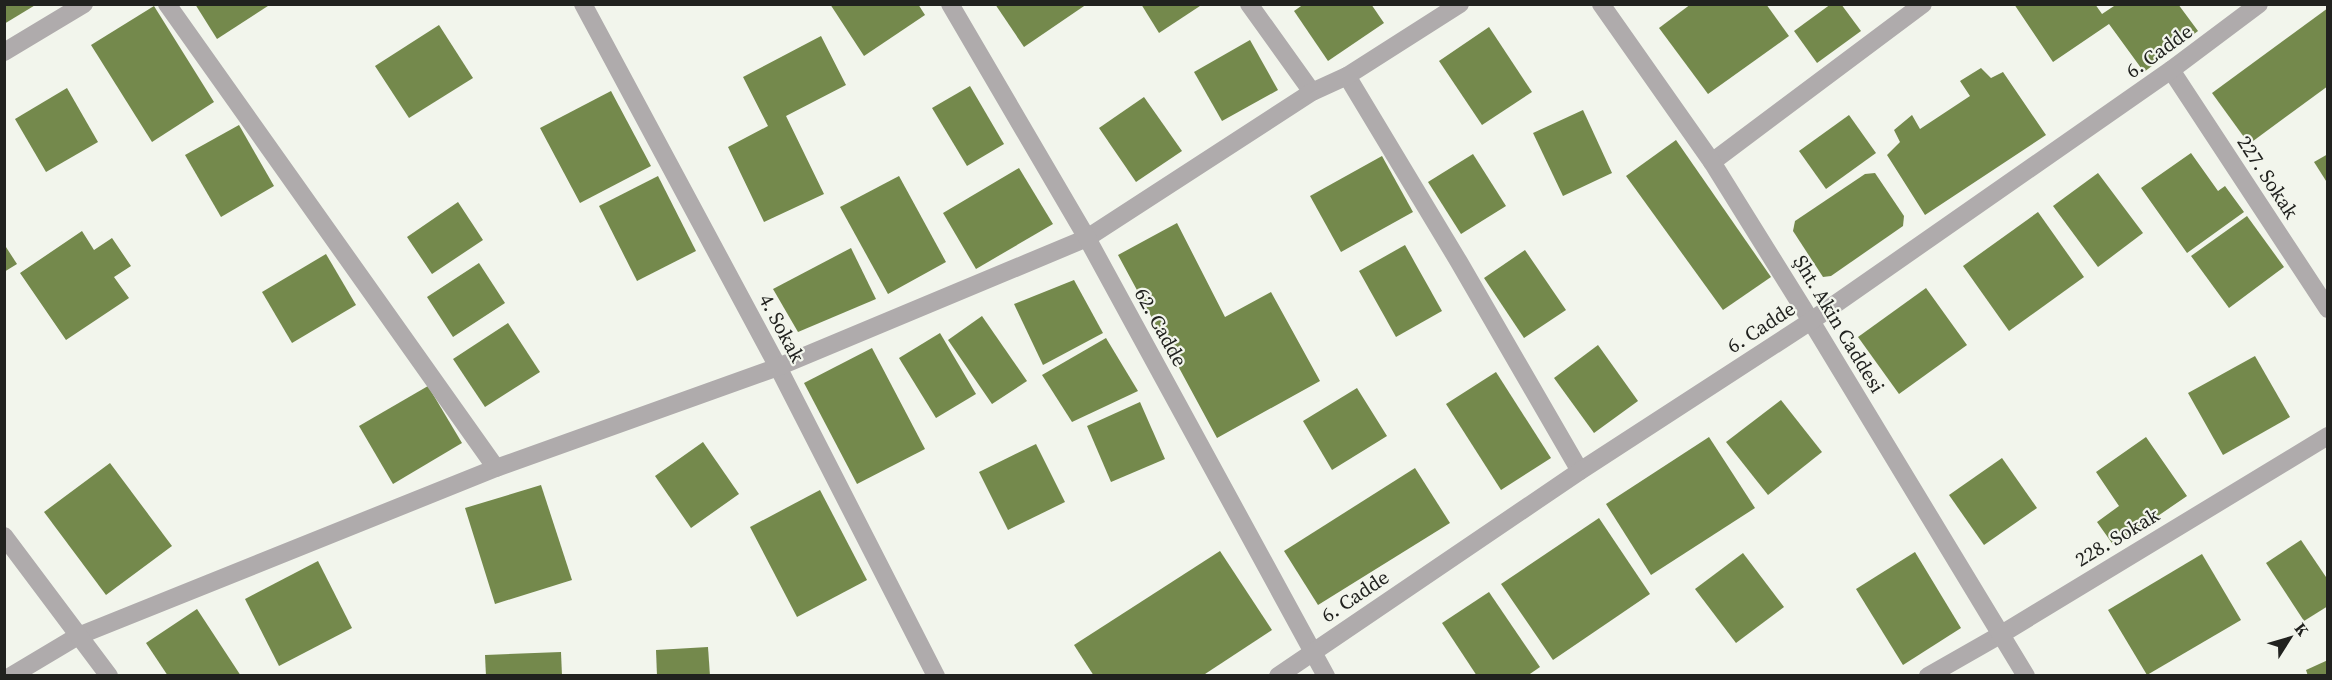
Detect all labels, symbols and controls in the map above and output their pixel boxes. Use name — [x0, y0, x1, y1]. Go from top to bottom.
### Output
street label: 6. Cadde — [2120, 17, 2198, 85]
street label: 227. Sokak — [2231, 130, 2305, 224]
street label: Şht. Akin Caddesi — [1787, 250, 1891, 398]
street label: 62. Cadde — [1128, 282, 1194, 372]
street label: 4. Sokak — [752, 289, 812, 367]
street label: 6. Cadde — [1721, 294, 1801, 360]
street label: 228. Sokak — [2070, 501, 2164, 573]
street label: 6. Cadde — [1316, 563, 1394, 629]
north arrow — [2260, 608, 2320, 668]
text: K — [2290, 618, 2315, 641]

